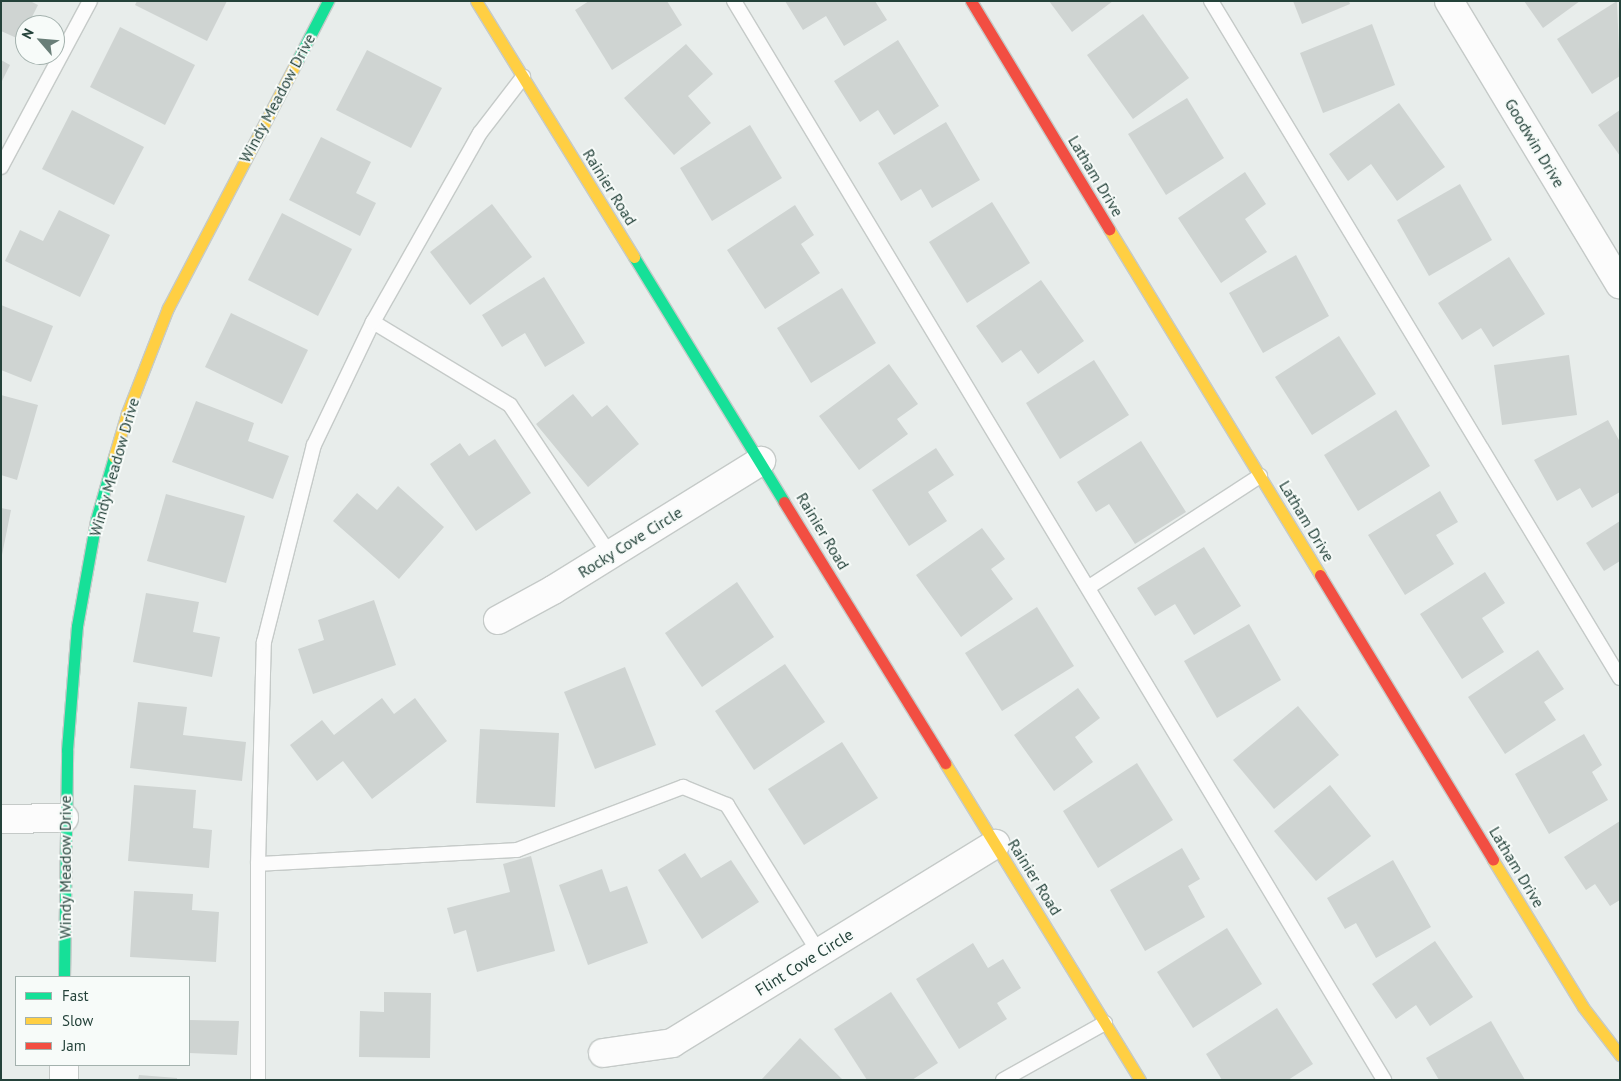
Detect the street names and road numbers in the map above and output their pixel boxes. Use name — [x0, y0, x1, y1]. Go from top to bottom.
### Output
street label: Windy Meadow Drive — [235, 30, 319, 166]
street label: Goodwin Drive — [1501, 95, 1569, 191]
street label: Latham Drive — [1064, 132, 1128, 220]
street label: Rainier Road — [579, 145, 641, 229]
street label: Windy Meadow Drive — [85, 395, 143, 539]
street label: Latham Drive — [1275, 477, 1339, 565]
street label: Rainier Road — [793, 489, 853, 573]
street label: Rocky Cove Circle — [574, 502, 686, 582]
street label: Windy Meadow Drive — [55, 795, 75, 939]
street label: Latham Drive — [1485, 823, 1549, 911]
street label: Rainier Road — [1004, 835, 1066, 919]
street label: Flint Cove Circle — [752, 924, 856, 1000]

